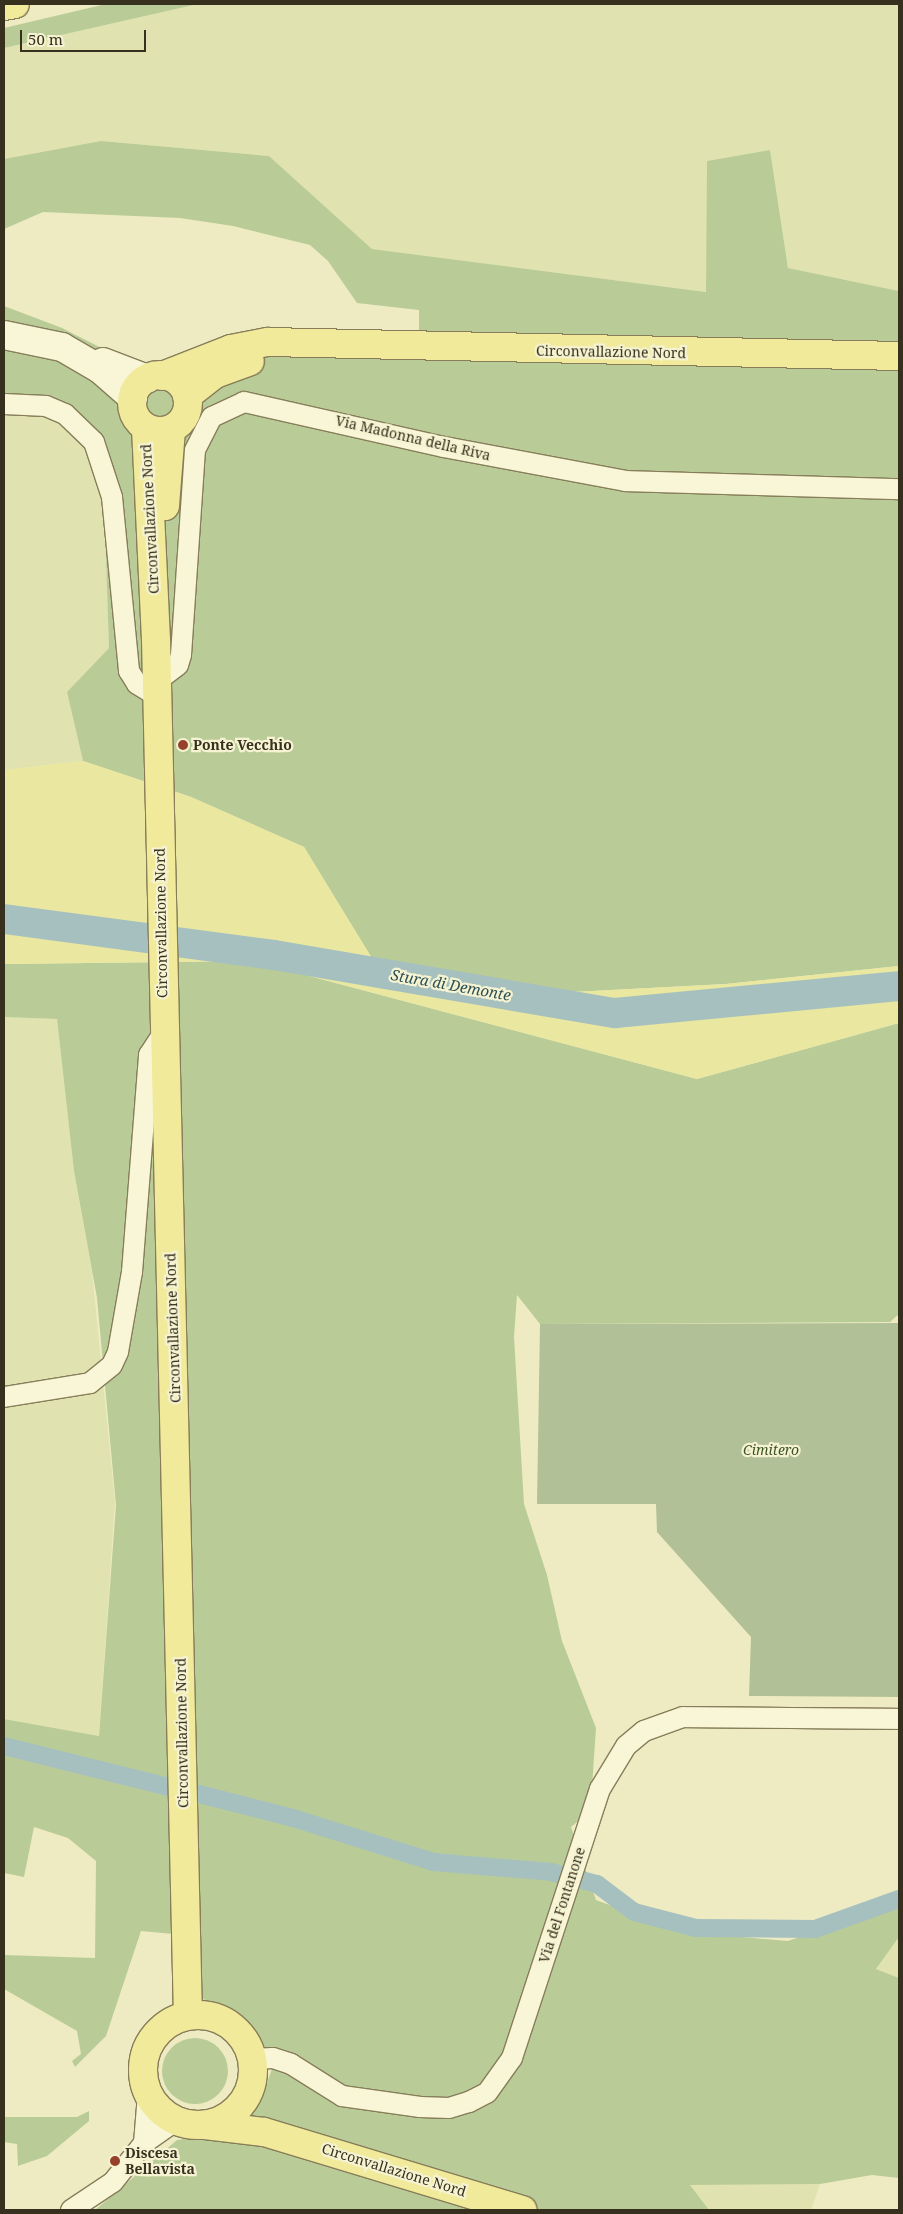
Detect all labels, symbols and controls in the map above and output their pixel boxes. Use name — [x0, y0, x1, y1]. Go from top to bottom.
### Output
scale bar — [22, 20, 149, 52]
text: 50 m — [28, 29, 63, 49]
street label: Circonvallazione Nord — [536, 342, 686, 362]
street label: Via Madonna della Riva — [334, 412, 492, 464]
street label: Circonvallazione Nord — [138, 444, 162, 594]
place label: Ponte Vecchio — [193, 737, 292, 753]
marker: Ponte Vecchio — [177, 739, 189, 751]
street label: Circonvallazione Nord — [151, 848, 171, 998]
water label: Stura di Demonte — [390, 966, 512, 1004]
street label: Circonvallazione Nord — [162, 1253, 184, 1403]
park label: Cimitero — [743, 1442, 799, 1458]
street label: Circonvallazione Nord — [172, 1658, 192, 1808]
street label: Via del Fontanone — [535, 1845, 589, 1965]
street label: Circonvallazione Nord — [320, 2140, 468, 2200]
place label: Discesa Bellavista — [125, 2145, 195, 2178]
marker: Discesa Bellavista — [109, 2155, 121, 2167]

